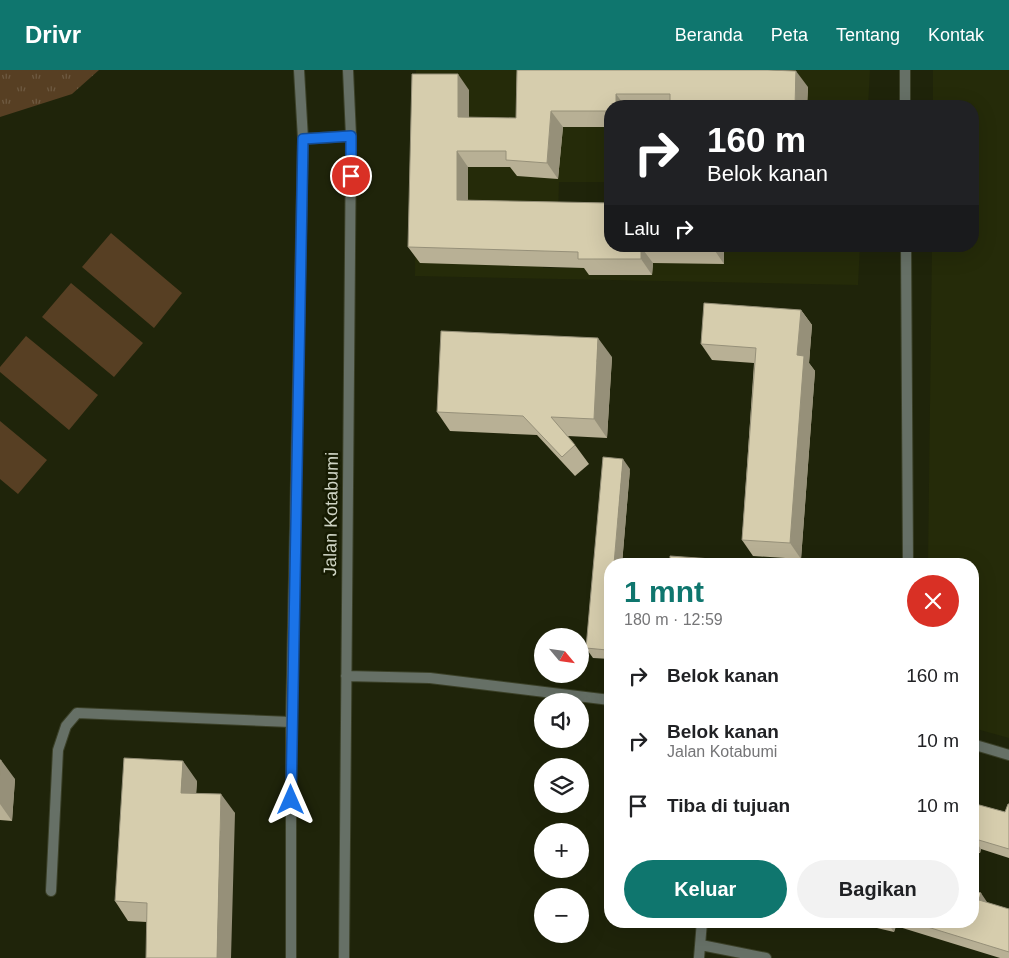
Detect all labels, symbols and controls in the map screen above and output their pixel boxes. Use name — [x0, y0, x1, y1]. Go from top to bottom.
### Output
text: Drivr — [25, 21, 81, 48]
text: Beranda — [675, 25, 743, 45]
text: Peta — [771, 25, 808, 45]
text: Tentang — [836, 25, 900, 45]
text: Kontak — [928, 25, 984, 45]
icon: right — [624, 120, 689, 185]
text: 160 m — [707, 120, 806, 159]
pin — [330, 155, 372, 197]
text: Belok kanan — [707, 161, 828, 186]
icon: arrive — [337, 162, 365, 190]
icon: right — [670, 215, 698, 243]
text: Lalu — [624, 218, 660, 239]
street label: Jalan Kotabumi — [320, 452, 342, 576]
text: 1 mnt — [624, 575, 704, 608]
button: close — [907, 575, 959, 627]
text: 180 m · 12:59 — [624, 611, 723, 628]
north arrow — [534, 628, 589, 682]
map controls — [534, 628, 589, 943]
icon: right — [624, 662, 652, 690]
text: Belok kanan — [667, 665, 779, 686]
text: 160 m — [906, 665, 959, 686]
button: sound — [534, 693, 589, 748]
text: Belok kanan — [667, 721, 779, 742]
icon: right — [624, 727, 652, 755]
text: 10 m — [917, 730, 959, 751]
text: Jalan Kotabumi — [667, 743, 777, 760]
button: layers — [534, 758, 589, 813]
position arrow — [264, 773, 316, 825]
icon: arrive — [624, 792, 652, 820]
text: Tiba di tujuan — [667, 795, 790, 816]
text: 10 m — [917, 795, 959, 816]
button: + — [534, 823, 589, 878]
button: Keluar — [624, 860, 787, 918]
button: Bagikan — [797, 860, 959, 918]
button: − — [534, 888, 589, 943]

